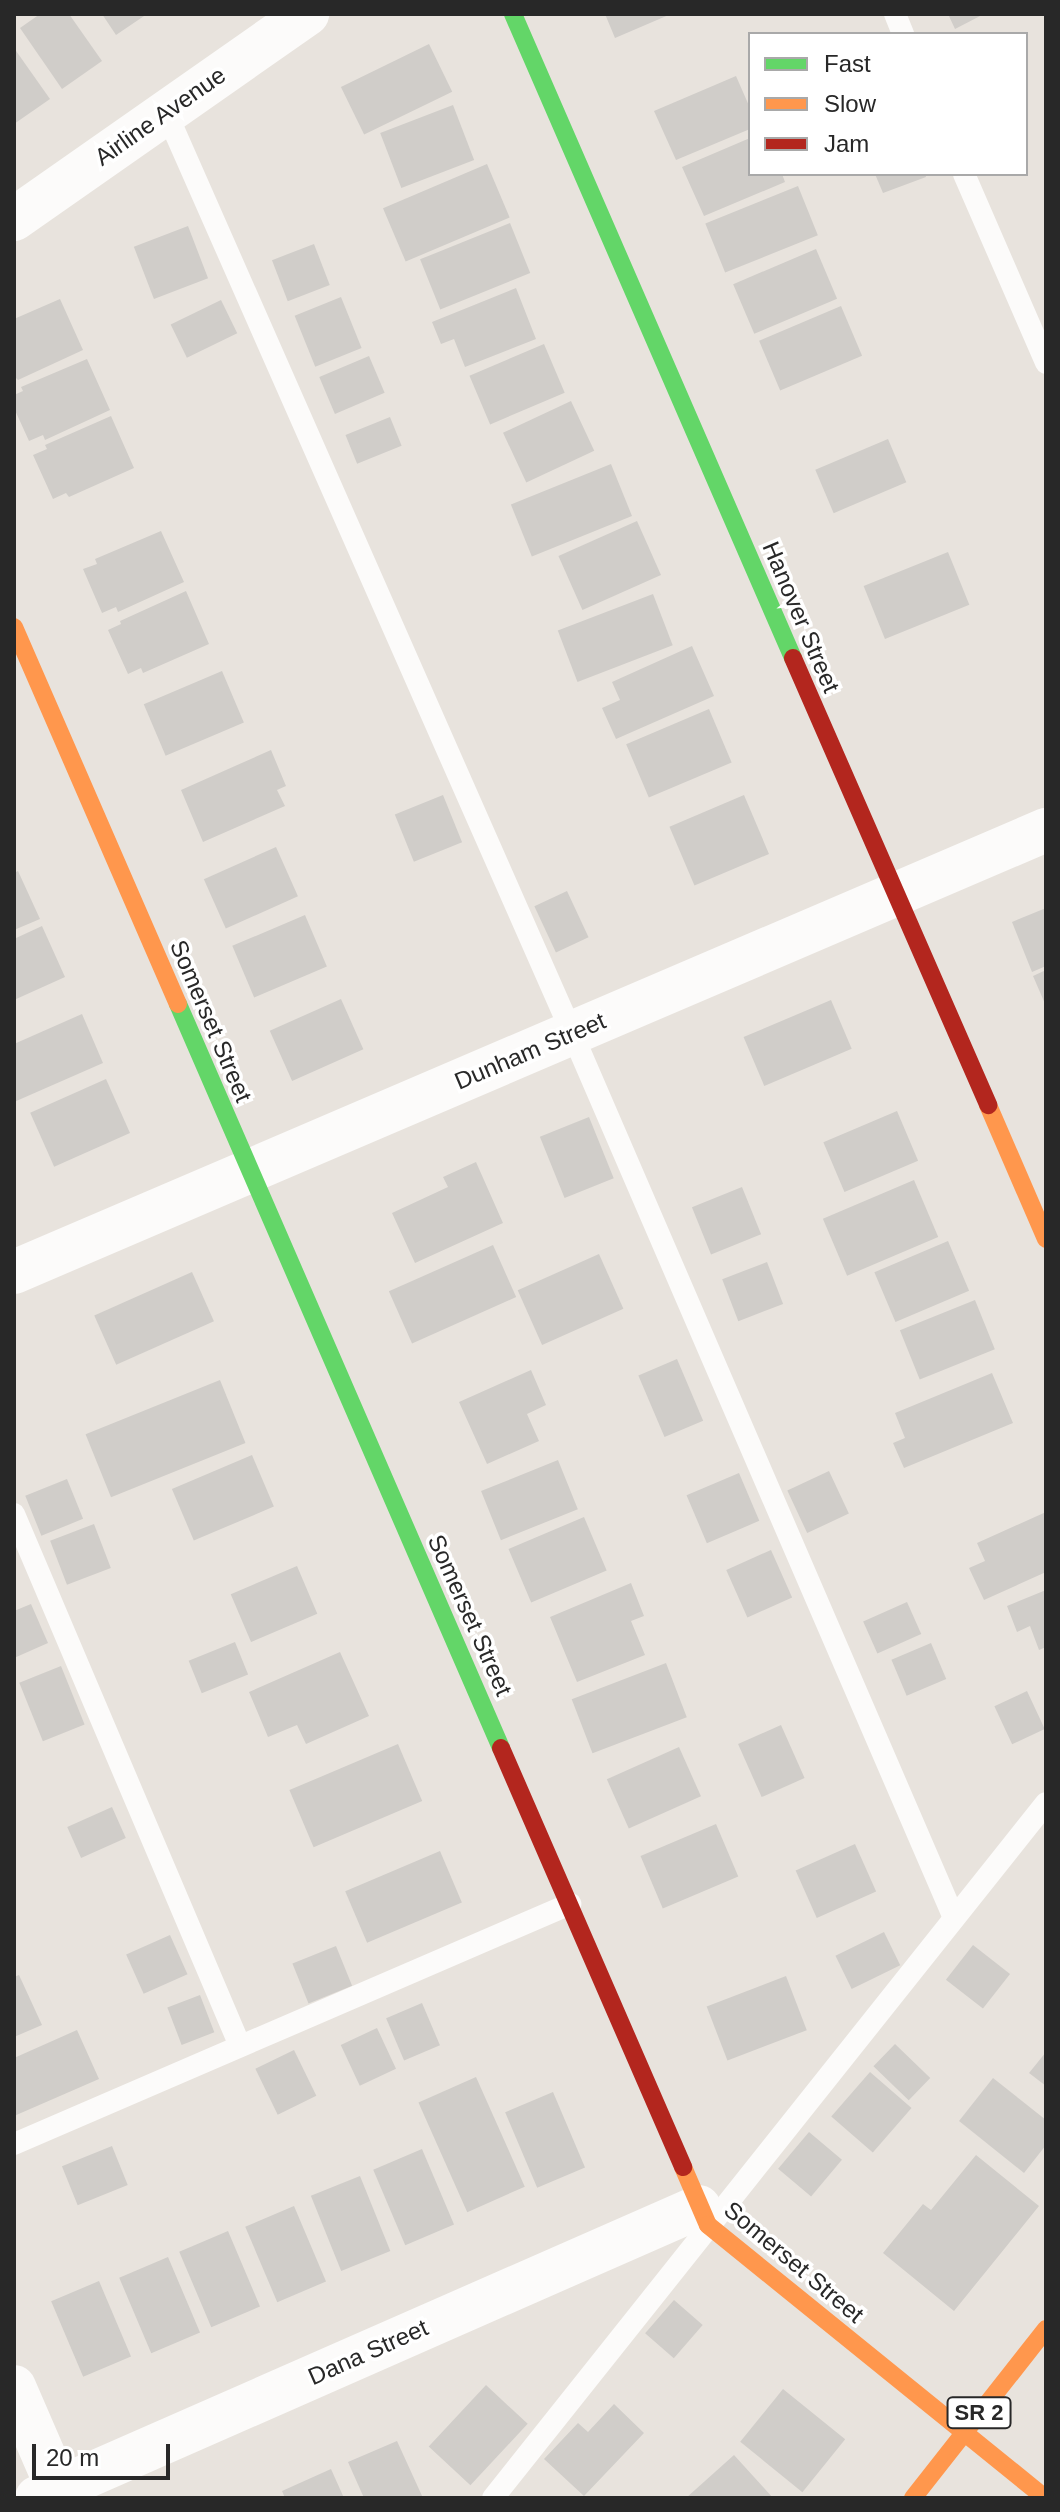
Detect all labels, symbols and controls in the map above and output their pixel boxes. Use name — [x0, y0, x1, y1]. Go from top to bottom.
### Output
legend — [748, 32, 1028, 176]
text: Fast — [824, 50, 871, 77]
street label: Airline Avenue — [89, 60, 231, 172]
text: Slow — [824, 90, 876, 117]
text: Jam — [824, 130, 869, 157]
street label: Hanover Street — [756, 537, 846, 697]
street label: Somerset Street — [164, 936, 258, 1106]
street label: Dunham Street — [450, 1006, 610, 1096]
street label: Somerset Street — [422, 1530, 518, 1700]
street label: Somerset Street — [718, 2195, 870, 2329]
street label: Dana Street — [304, 2313, 432, 2391]
road number: SR 2 — [945, 2395, 1013, 2431]
scale bar — [36, 2428, 174, 2478]
text: 20 m — [46, 2444, 99, 2471]

